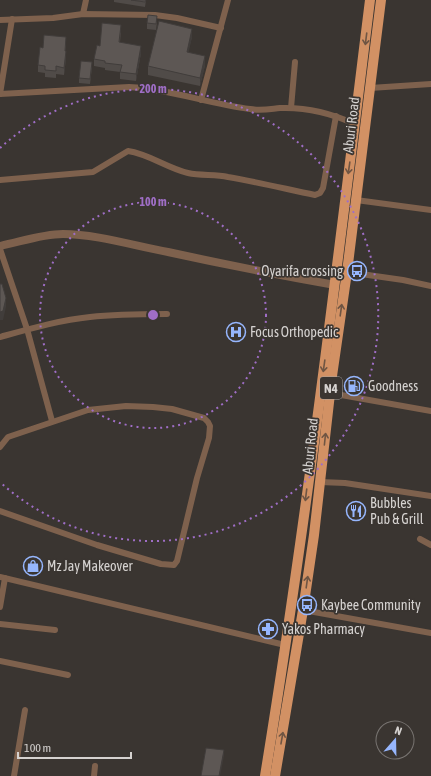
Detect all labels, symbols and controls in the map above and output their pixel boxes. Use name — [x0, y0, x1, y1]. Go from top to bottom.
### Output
one-way arrow — [362, 32, 370, 45]
text: 200 m — [139, 82, 167, 96]
street label: Aburi Road — [340, 96, 362, 154]
one-way arrow — [345, 161, 353, 174]
text: 100 m — [139, 195, 167, 209]
bus stop icon: Oyarifa crossing — [346, 260, 368, 282]
place label: Oyarifa crossing — [261, 263, 343, 279]
one-way arrow — [337, 304, 345, 317]
centre of rings — [146, 308, 160, 322]
hospital icon: Focus Orthopedic — [225, 321, 247, 343]
place label: Focus Orthopedic — [250, 324, 339, 340]
one-way arrow — [320, 359, 328, 372]
fuel station icon: Goodness — [343, 375, 365, 397]
road number: N4 — [320, 377, 342, 399]
place label: Goodness — [368, 378, 418, 394]
street label: Aburi Road — [299, 417, 321, 475]
one-way arrow — [321, 433, 329, 446]
one-way arrow — [302, 488, 310, 501]
place label: Bubbles Pub & Grill — [370, 495, 424, 527]
restaurant icon: Bubbles Pub & Grill — [345, 500, 367, 522]
shop icon: Mz Jay Makeover — [22, 555, 44, 577]
place label: Mz Jay Makeover — [47, 558, 133, 574]
one-way arrow — [303, 576, 311, 589]
bus stop icon: Kaybee Community — [296, 594, 318, 616]
place label: Kaybee Community — [321, 597, 421, 613]
pharmacy icon: Yakos Pharmacy — [257, 618, 279, 640]
place label: Yakos Pharmacy — [282, 621, 365, 637]
north arrow — [375, 720, 415, 760]
text: N — [393, 724, 404, 737]
one-way arrow — [278, 732, 286, 745]
scale bar — [18, 734, 131, 760]
text: 100 m — [24, 741, 51, 755]

